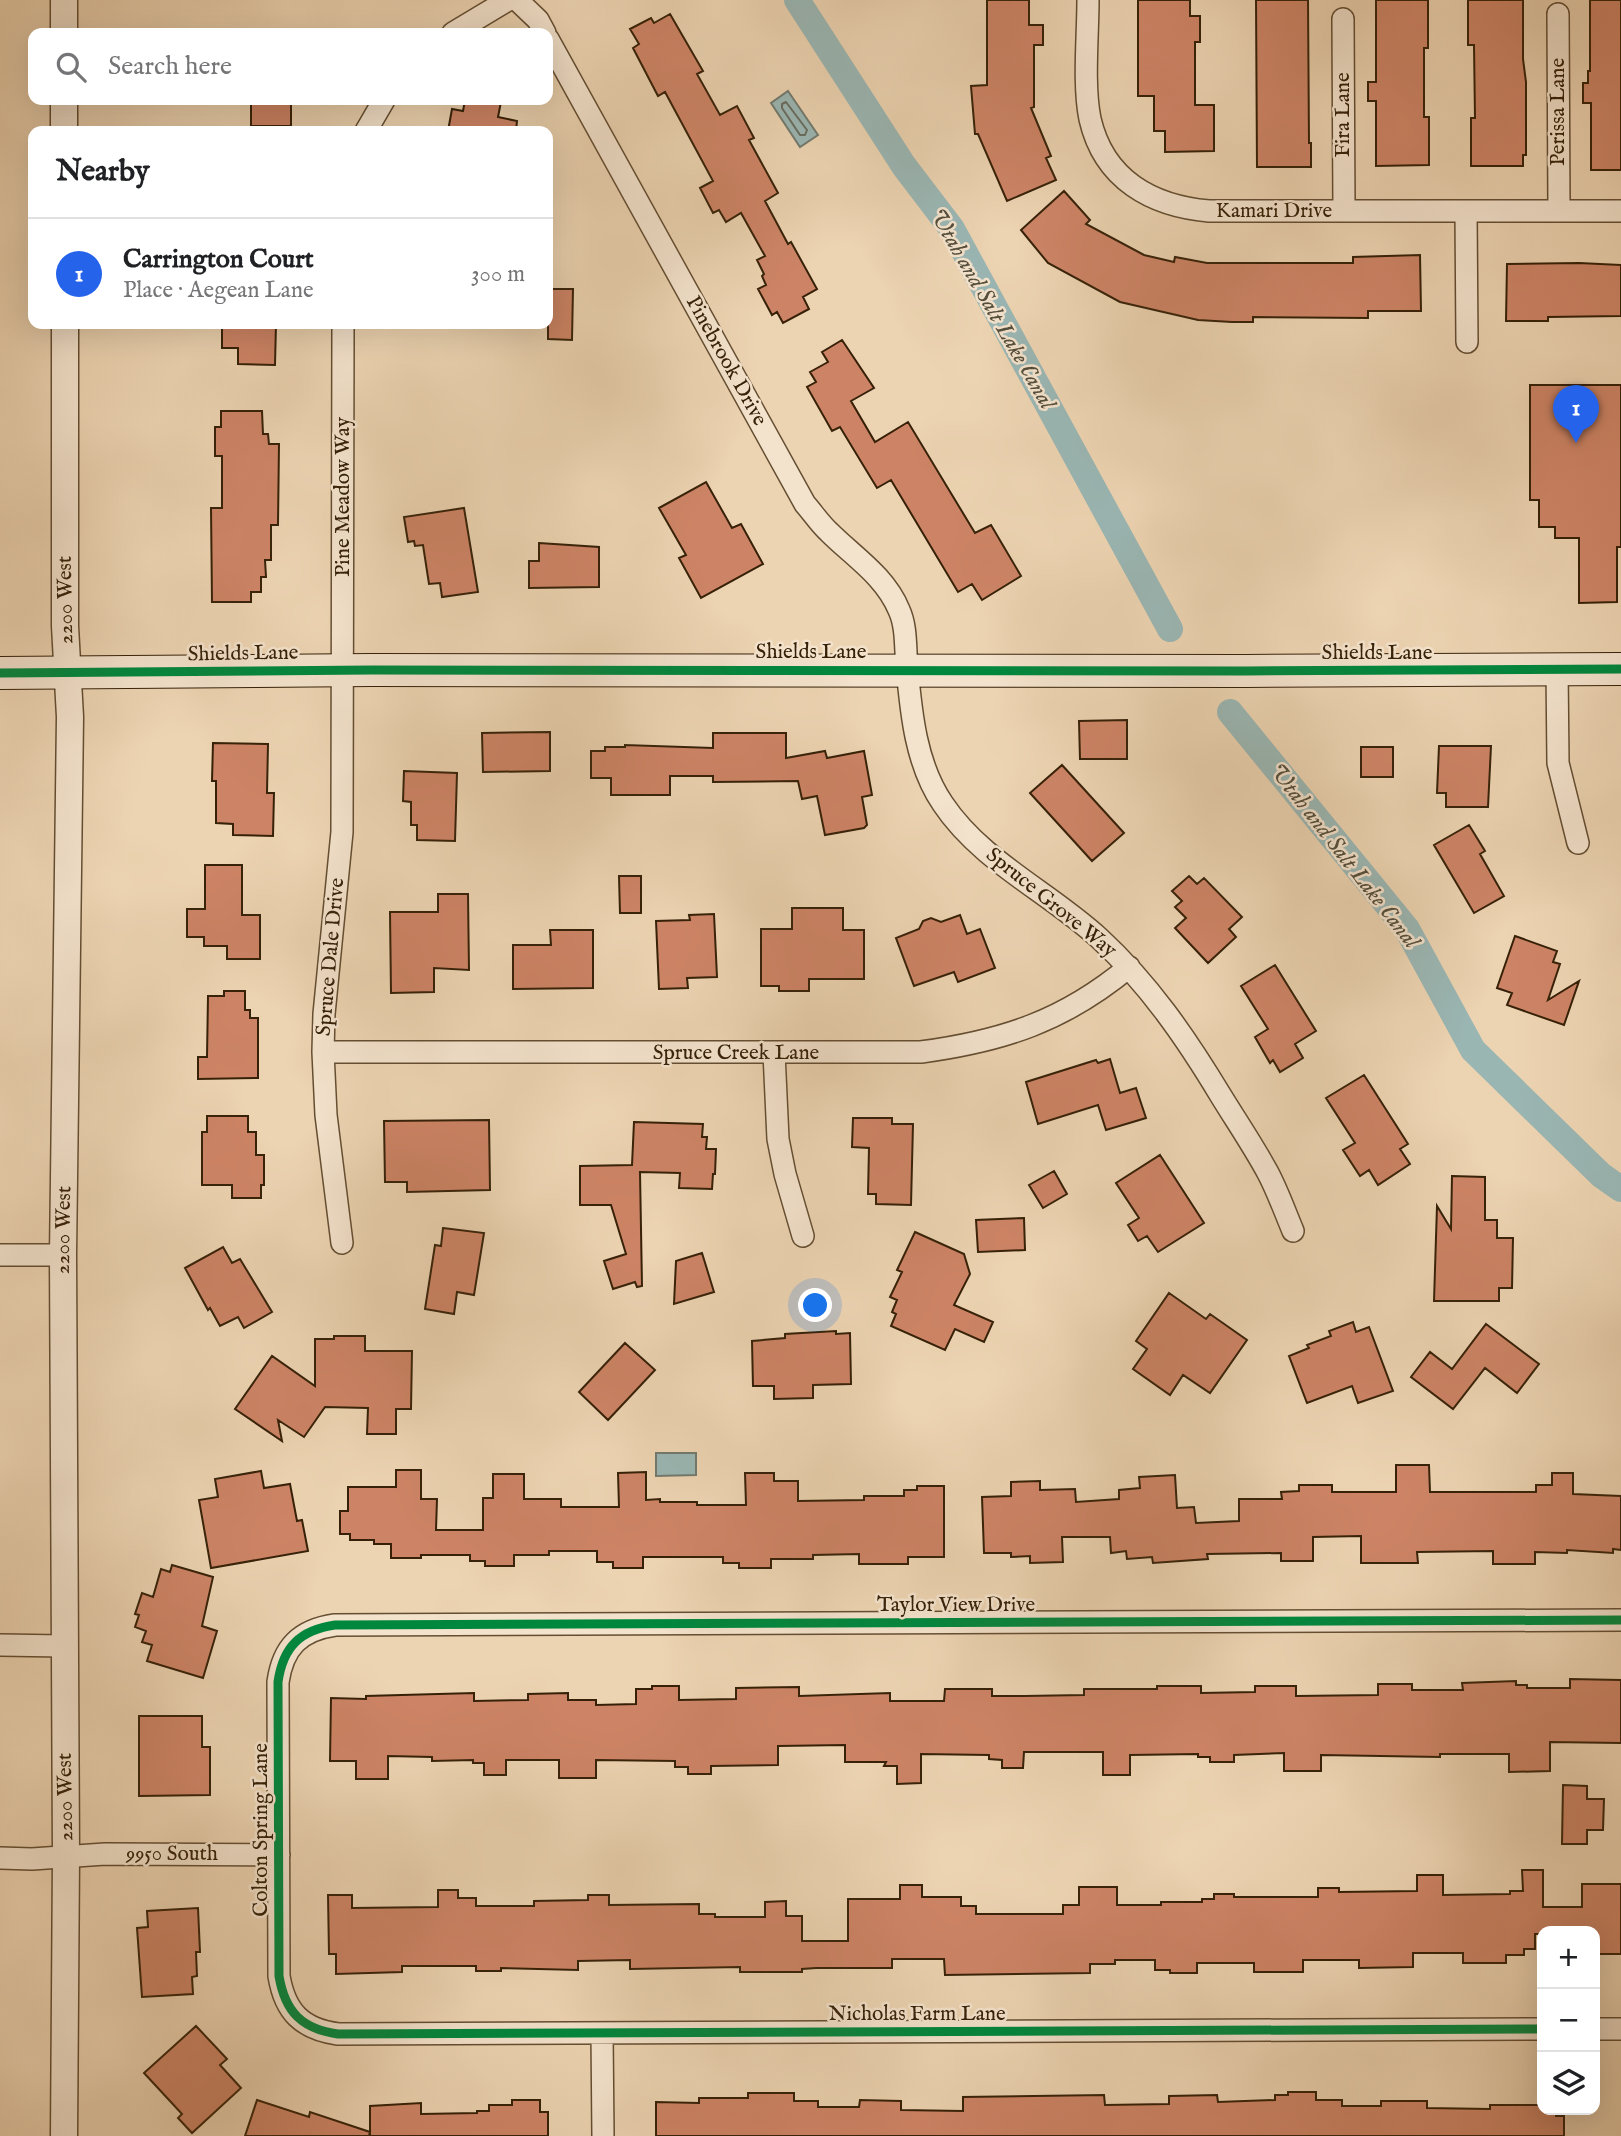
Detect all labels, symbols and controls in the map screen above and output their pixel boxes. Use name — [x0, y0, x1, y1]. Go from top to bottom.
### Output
search box — [28, 28, 553, 105]
icon: search — [52, 48, 90, 86]
text: Search here — [108, 50, 232, 83]
street label: Perissa Lane — [1545, 58, 1572, 166]
street label: Fira Lane — [1330, 72, 1357, 158]
text: Nearby — [56, 153, 149, 191]
street label: Kamari Drive — [1216, 198, 1333, 225]
water label: Utah and Salt Lake Canal — [923, 203, 1062, 416]
text: Carrington Court — [123, 243, 314, 276]
text: 1 — [75, 260, 83, 289]
text: 300 m — [471, 260, 525, 289]
text: Place · Aegean Lane — [123, 276, 314, 305]
street label: Pinebrook Drive — [679, 291, 773, 431]
pin: 1 — [1553, 385, 1599, 443]
street label: Pine Meadow Way — [330, 416, 357, 577]
street label: 2200 West — [52, 556, 80, 644]
street label: Shields Lane — [756, 639, 867, 666]
street label: Shields Lane — [187, 640, 299, 668]
street label: Shields Lane — [1322, 640, 1433, 667]
water label: Utah and Salt Lake Canal — [1263, 758, 1426, 956]
street label: Spruce Grove Way — [980, 842, 1122, 965]
street label: Spruce Dale Drive — [311, 876, 351, 1037]
street label: Spruce Creek Lane — [653, 1040, 820, 1067]
street label: 2200 West — [50, 1186, 78, 1274]
your location — [798, 1288, 832, 1322]
street label: Taylor View Drive — [877, 1592, 1035, 1619]
street label: Colton Spring Lane — [248, 1743, 275, 1917]
street label: 2200 West — [52, 1753, 80, 1841]
street label: 9950 South — [125, 1841, 218, 1868]
map controls — [1537, 1926, 1600, 2115]
button: + — [1537, 1926, 1600, 1989]
button: − — [1537, 1989, 1600, 2052]
street label: Nicholas Farm Lane — [828, 2001, 1006, 2028]
button: layers — [1537, 2052, 1600, 2115]

